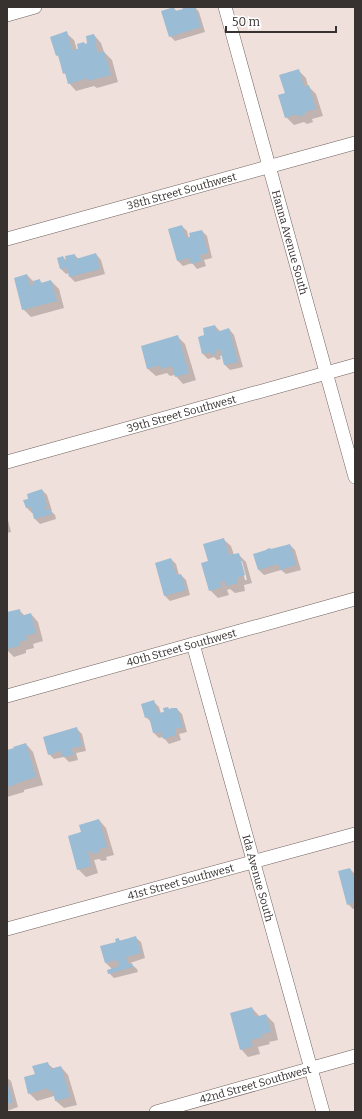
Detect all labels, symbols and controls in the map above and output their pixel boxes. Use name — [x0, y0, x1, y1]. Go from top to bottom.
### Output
scale bar — [226, 8, 336, 34]
text: 50 m — [232, 15, 261, 29]
street label: 38th Street Southwest — [125, 170, 238, 213]
street label: Hanna Avenue South — [269, 188, 310, 296]
street label: 39th Street Southwest — [125, 392, 238, 435]
street label: 40th Street Southwest — [125, 626, 238, 669]
street label: Ida Avenue South — [239, 833, 276, 923]
street label: 41st Street Southwest — [126, 861, 235, 903]
street label: 42nd Street Southwest — [198, 1063, 313, 1106]

